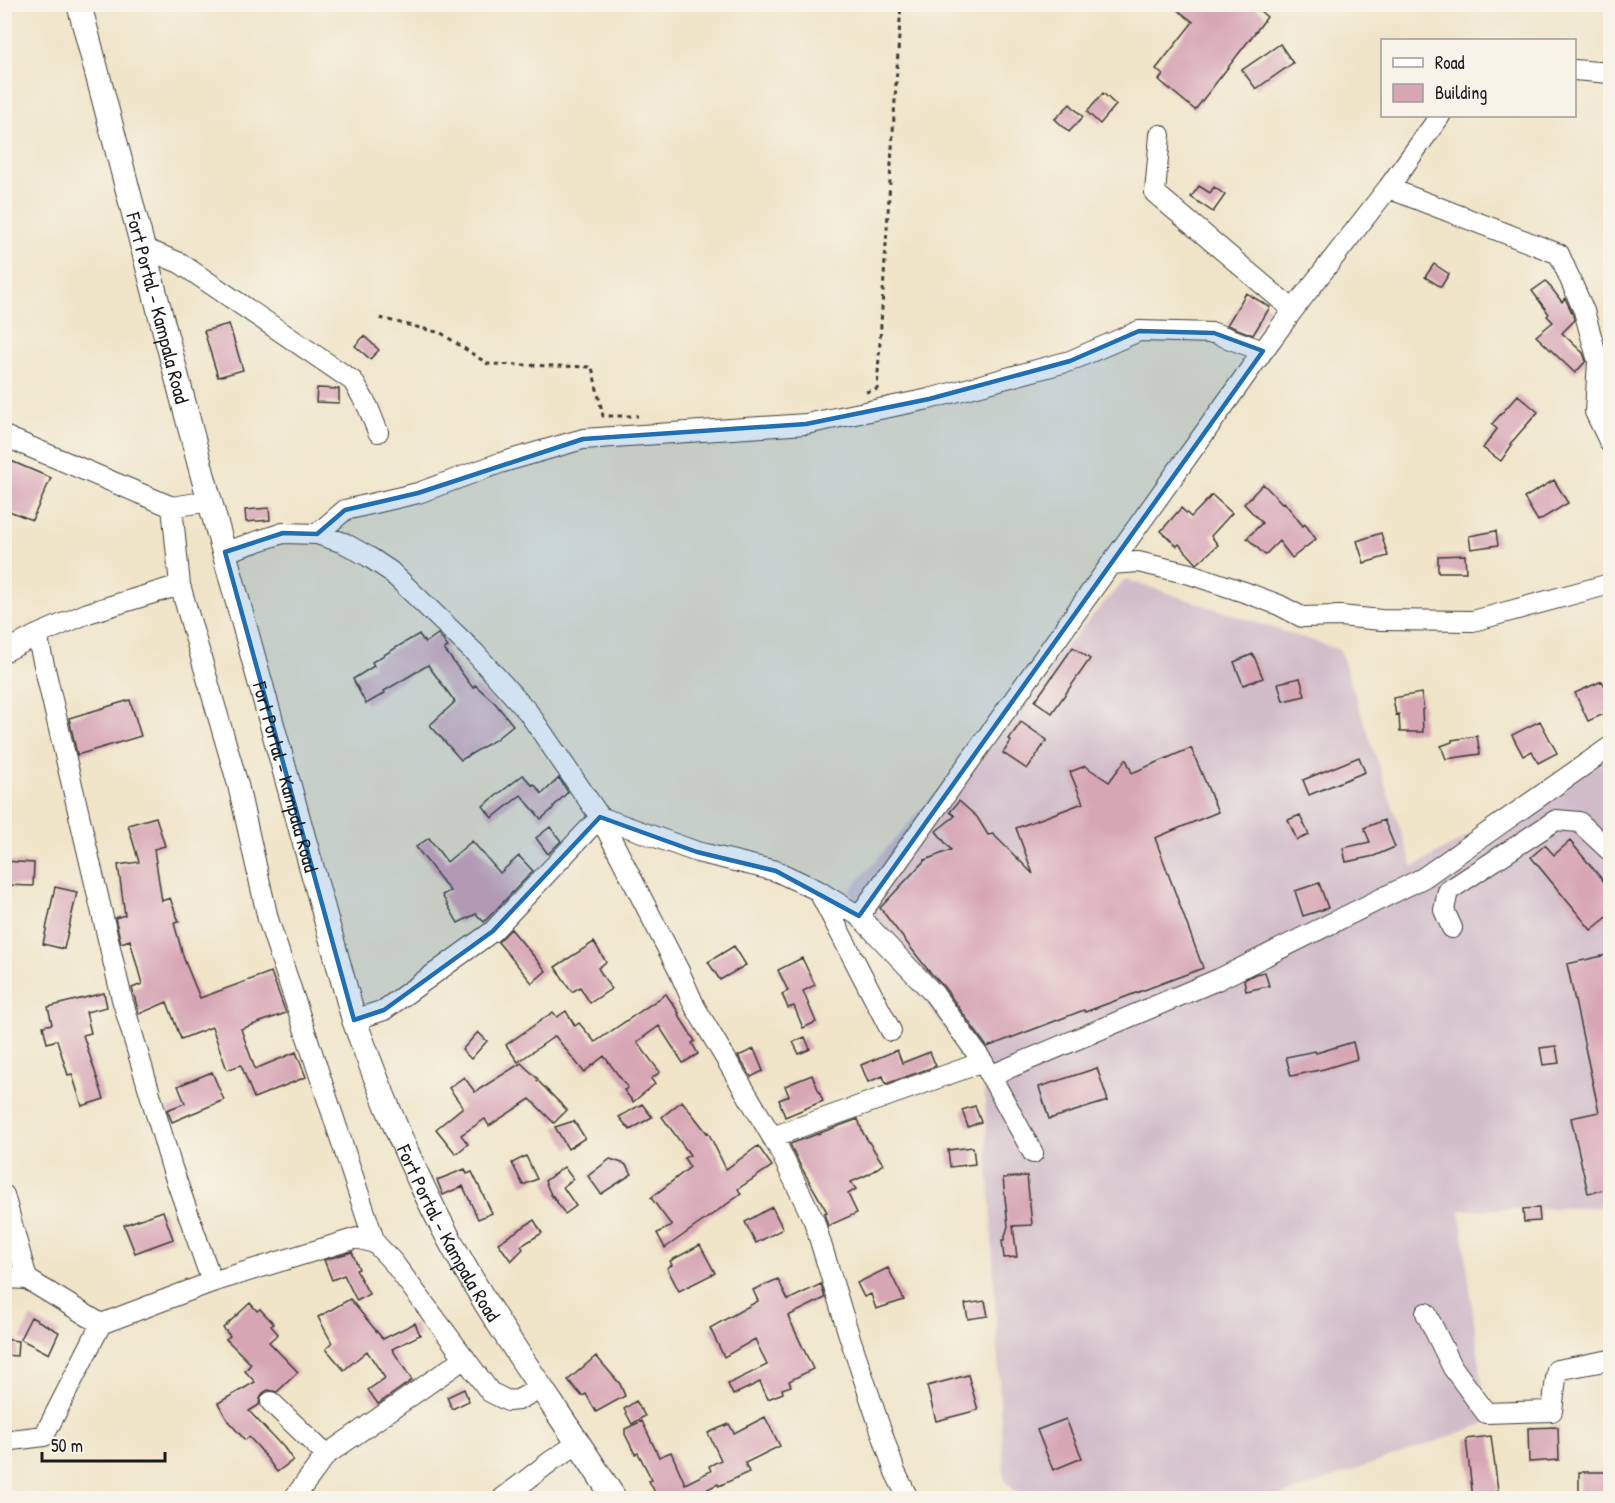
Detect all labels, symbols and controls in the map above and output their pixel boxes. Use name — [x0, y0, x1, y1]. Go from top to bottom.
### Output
legend — [1381, 39, 1576, 117]
text: Road — [1435, 50, 1465, 75]
text: Building — [1435, 80, 1487, 105]
street label: Fort Portal - Kampala Road — [120, 208, 197, 406]
street label: Fort Portal - Kampala Road — [247, 677, 326, 875]
street label: Fort Portal - Kampala Road — [391, 1139, 507, 1326]
scale bar — [42, 1425, 165, 1463]
text: 50 m — [51, 1433, 83, 1458]

